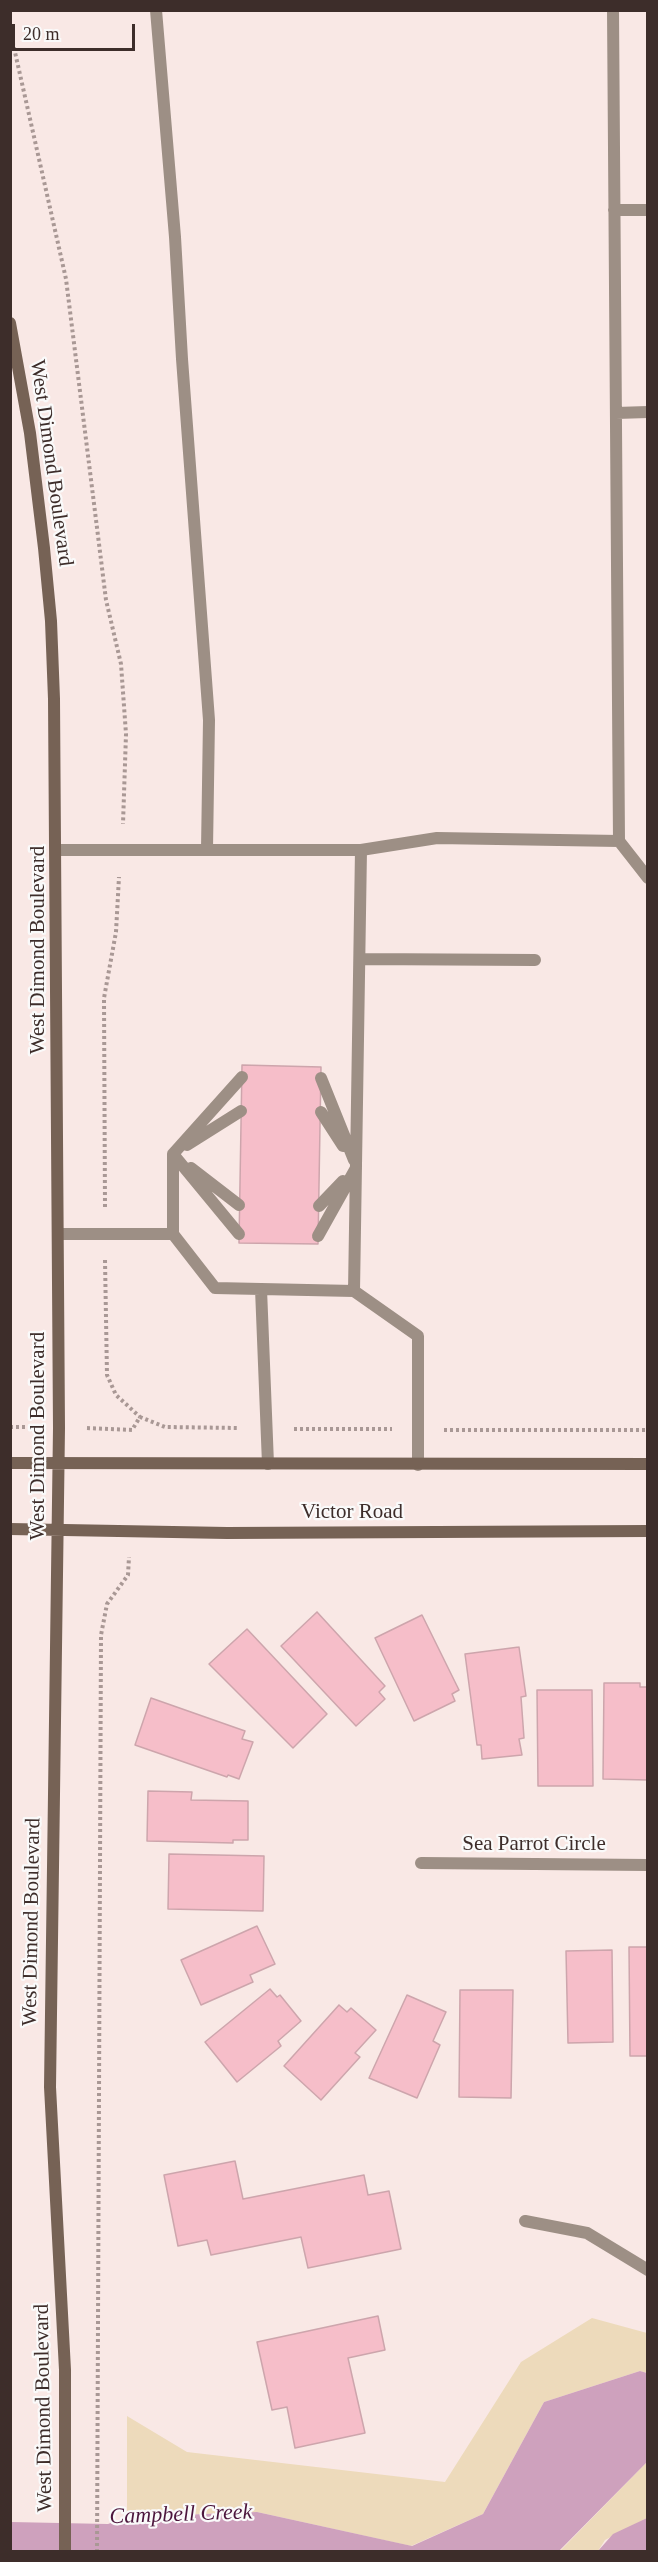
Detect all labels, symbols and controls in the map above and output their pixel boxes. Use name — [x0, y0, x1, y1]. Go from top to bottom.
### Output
scale bar — [15, 12, 138, 50]
text: 20 m — [23, 24, 60, 44]
street label: West Dimond Boulevard — [24, 358, 78, 568]
street label: West Dimond Boulevard — [25, 846, 51, 1054]
street label: West Dimond Boulevard — [25, 1332, 51, 1540]
street label: Victor Road — [301, 1499, 403, 1525]
street label: West Dimond Boulevard — [18, 1818, 46, 2026]
street label: Sea Parrot Circle — [462, 1831, 606, 1857]
street label: West Dimond Boulevard — [30, 2304, 58, 2512]
water label: Campbell Creek — [109, 2499, 253, 2531]

